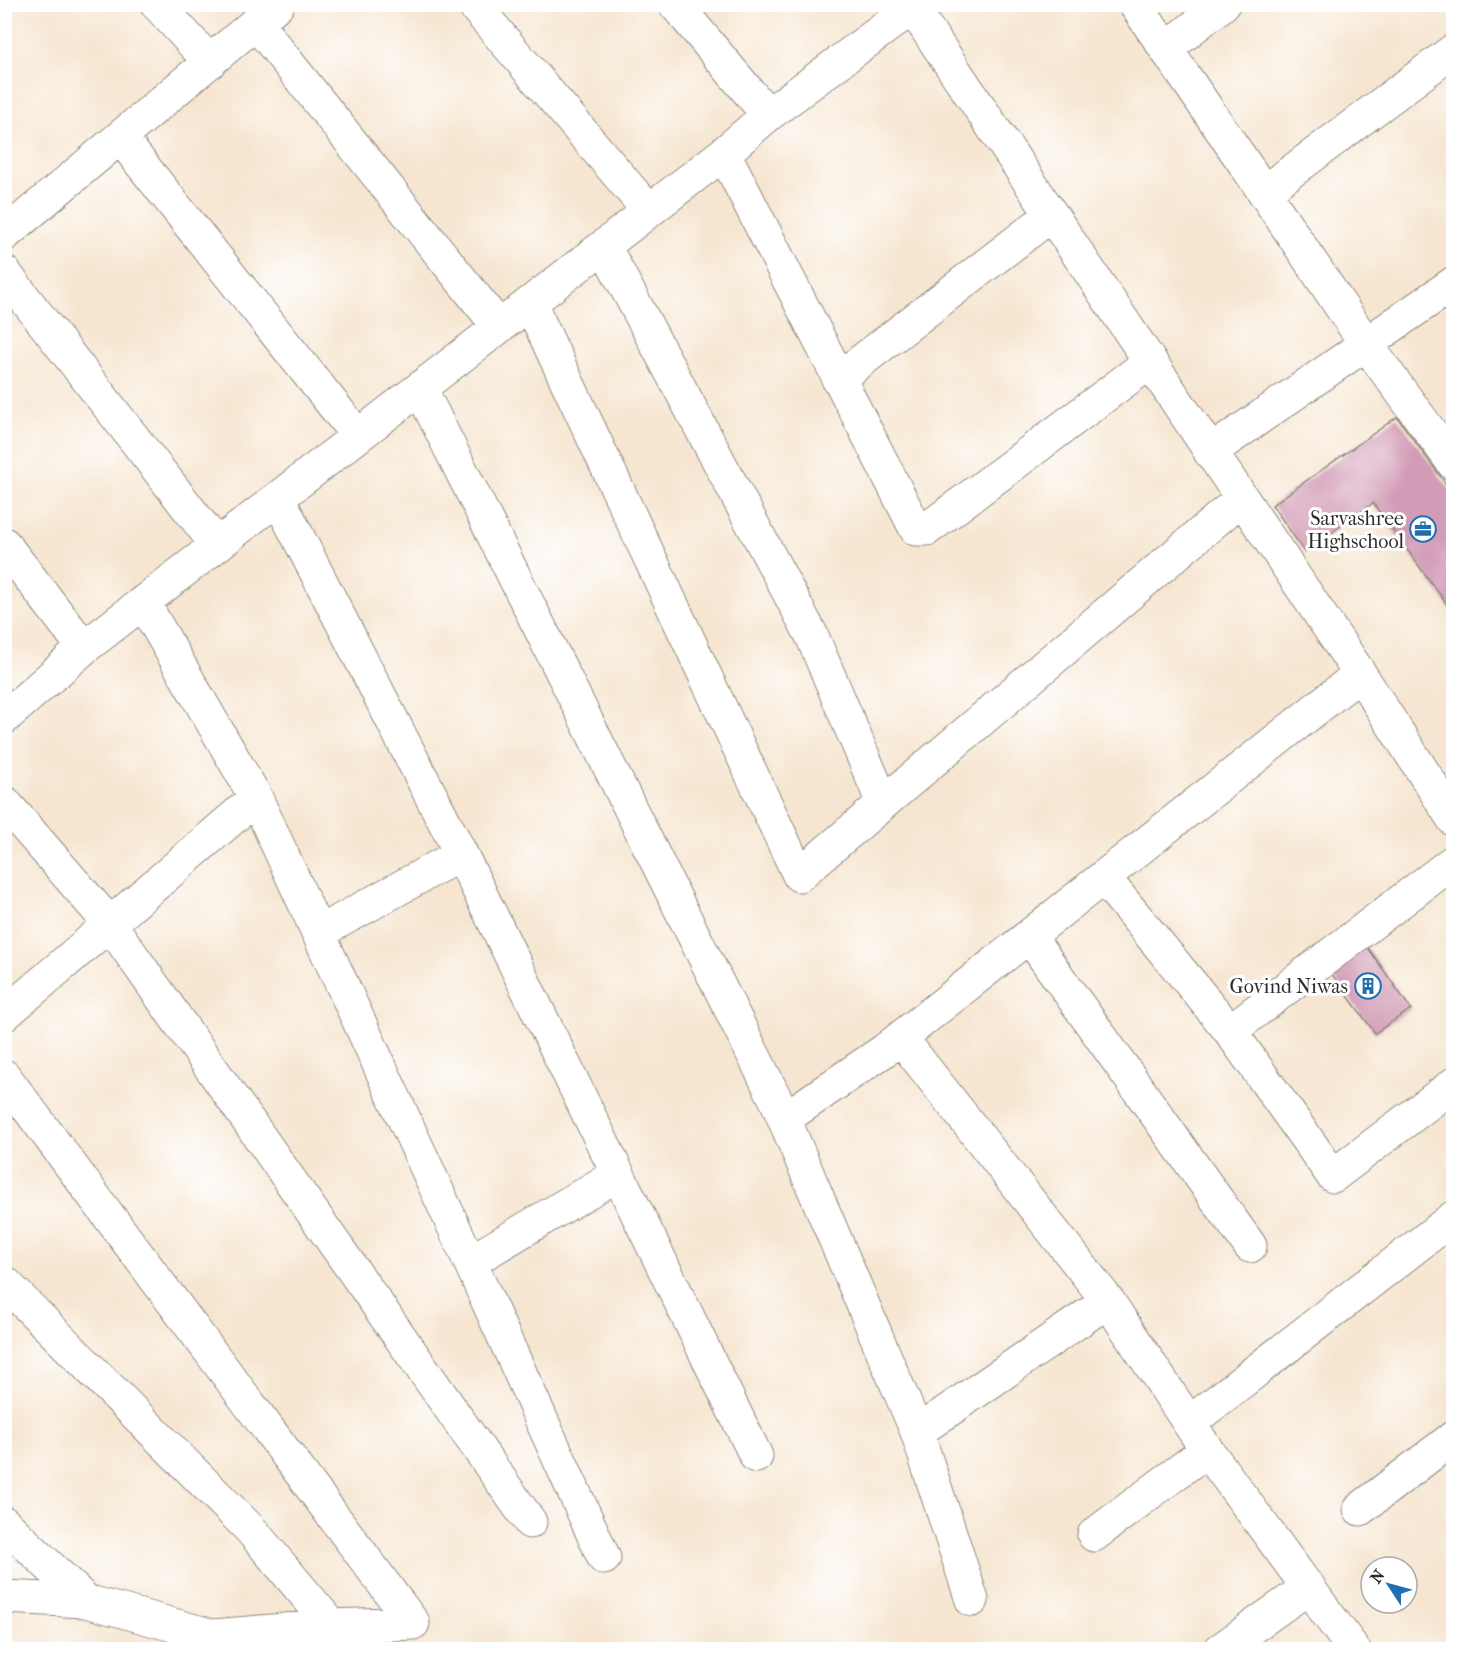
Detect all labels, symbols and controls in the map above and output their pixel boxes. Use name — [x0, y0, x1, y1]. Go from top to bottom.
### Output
place label: Sarvashree Highschool — [1308, 507, 1404, 553]
office icon: Sarvashree Highschool — [1408, 514, 1438, 544]
building icon: Govind Niwas — [1353, 971, 1383, 1001]
place label: Govind Niwas — [1230, 975, 1348, 998]
north arrow — [1359, 1555, 1419, 1615]
text: N — [1366, 1565, 1389, 1587]

